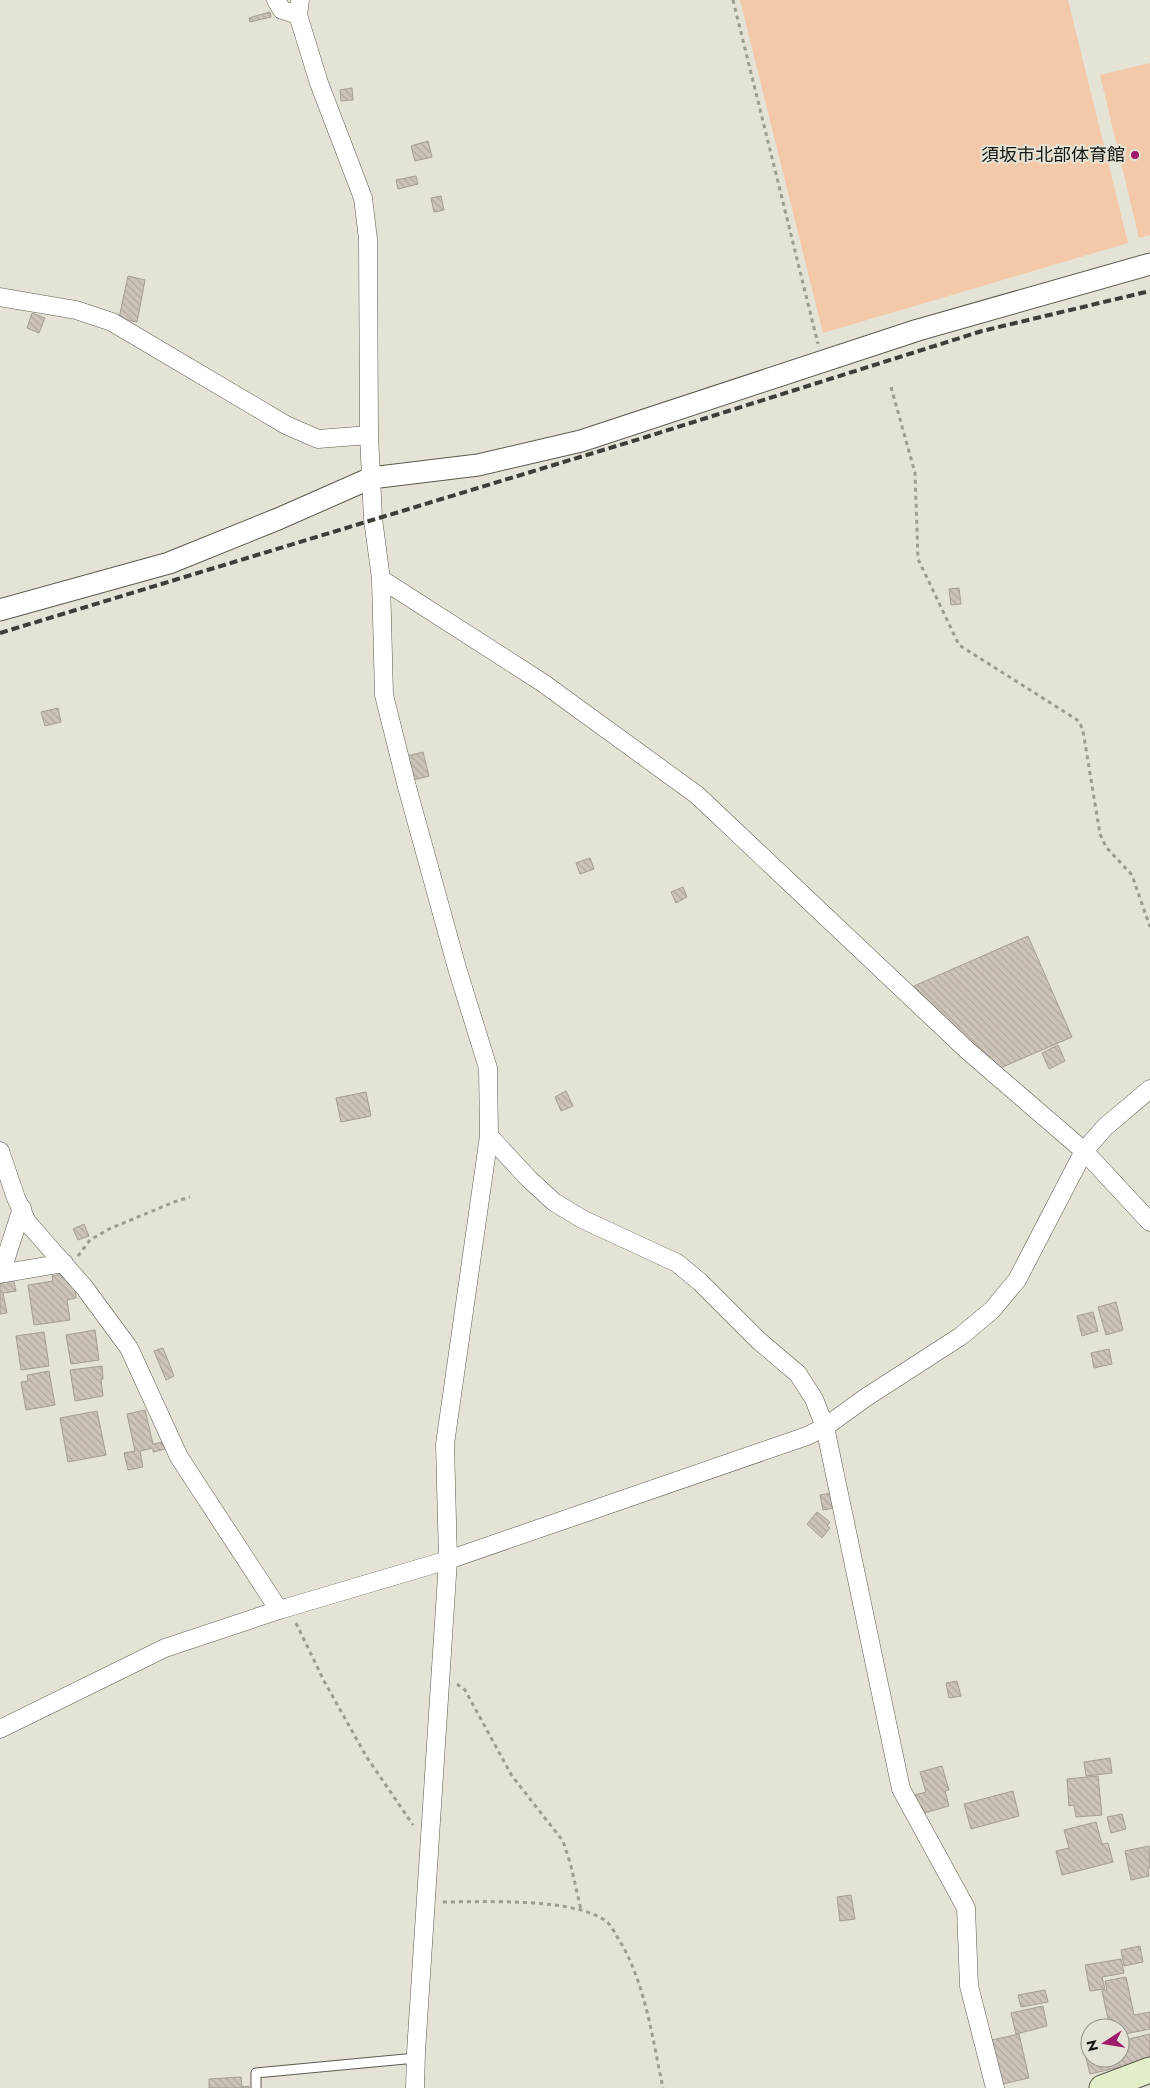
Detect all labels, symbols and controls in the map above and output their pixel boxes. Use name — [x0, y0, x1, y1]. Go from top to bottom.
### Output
place label: 須坂市北部体育館 — [981, 142, 1125, 168]
marker: 須坂市北部体育館 — [1129, 149, 1141, 161]
north arrow — [1080, 2018, 1130, 2068]
text: N — [1081, 2038, 1103, 2053]

